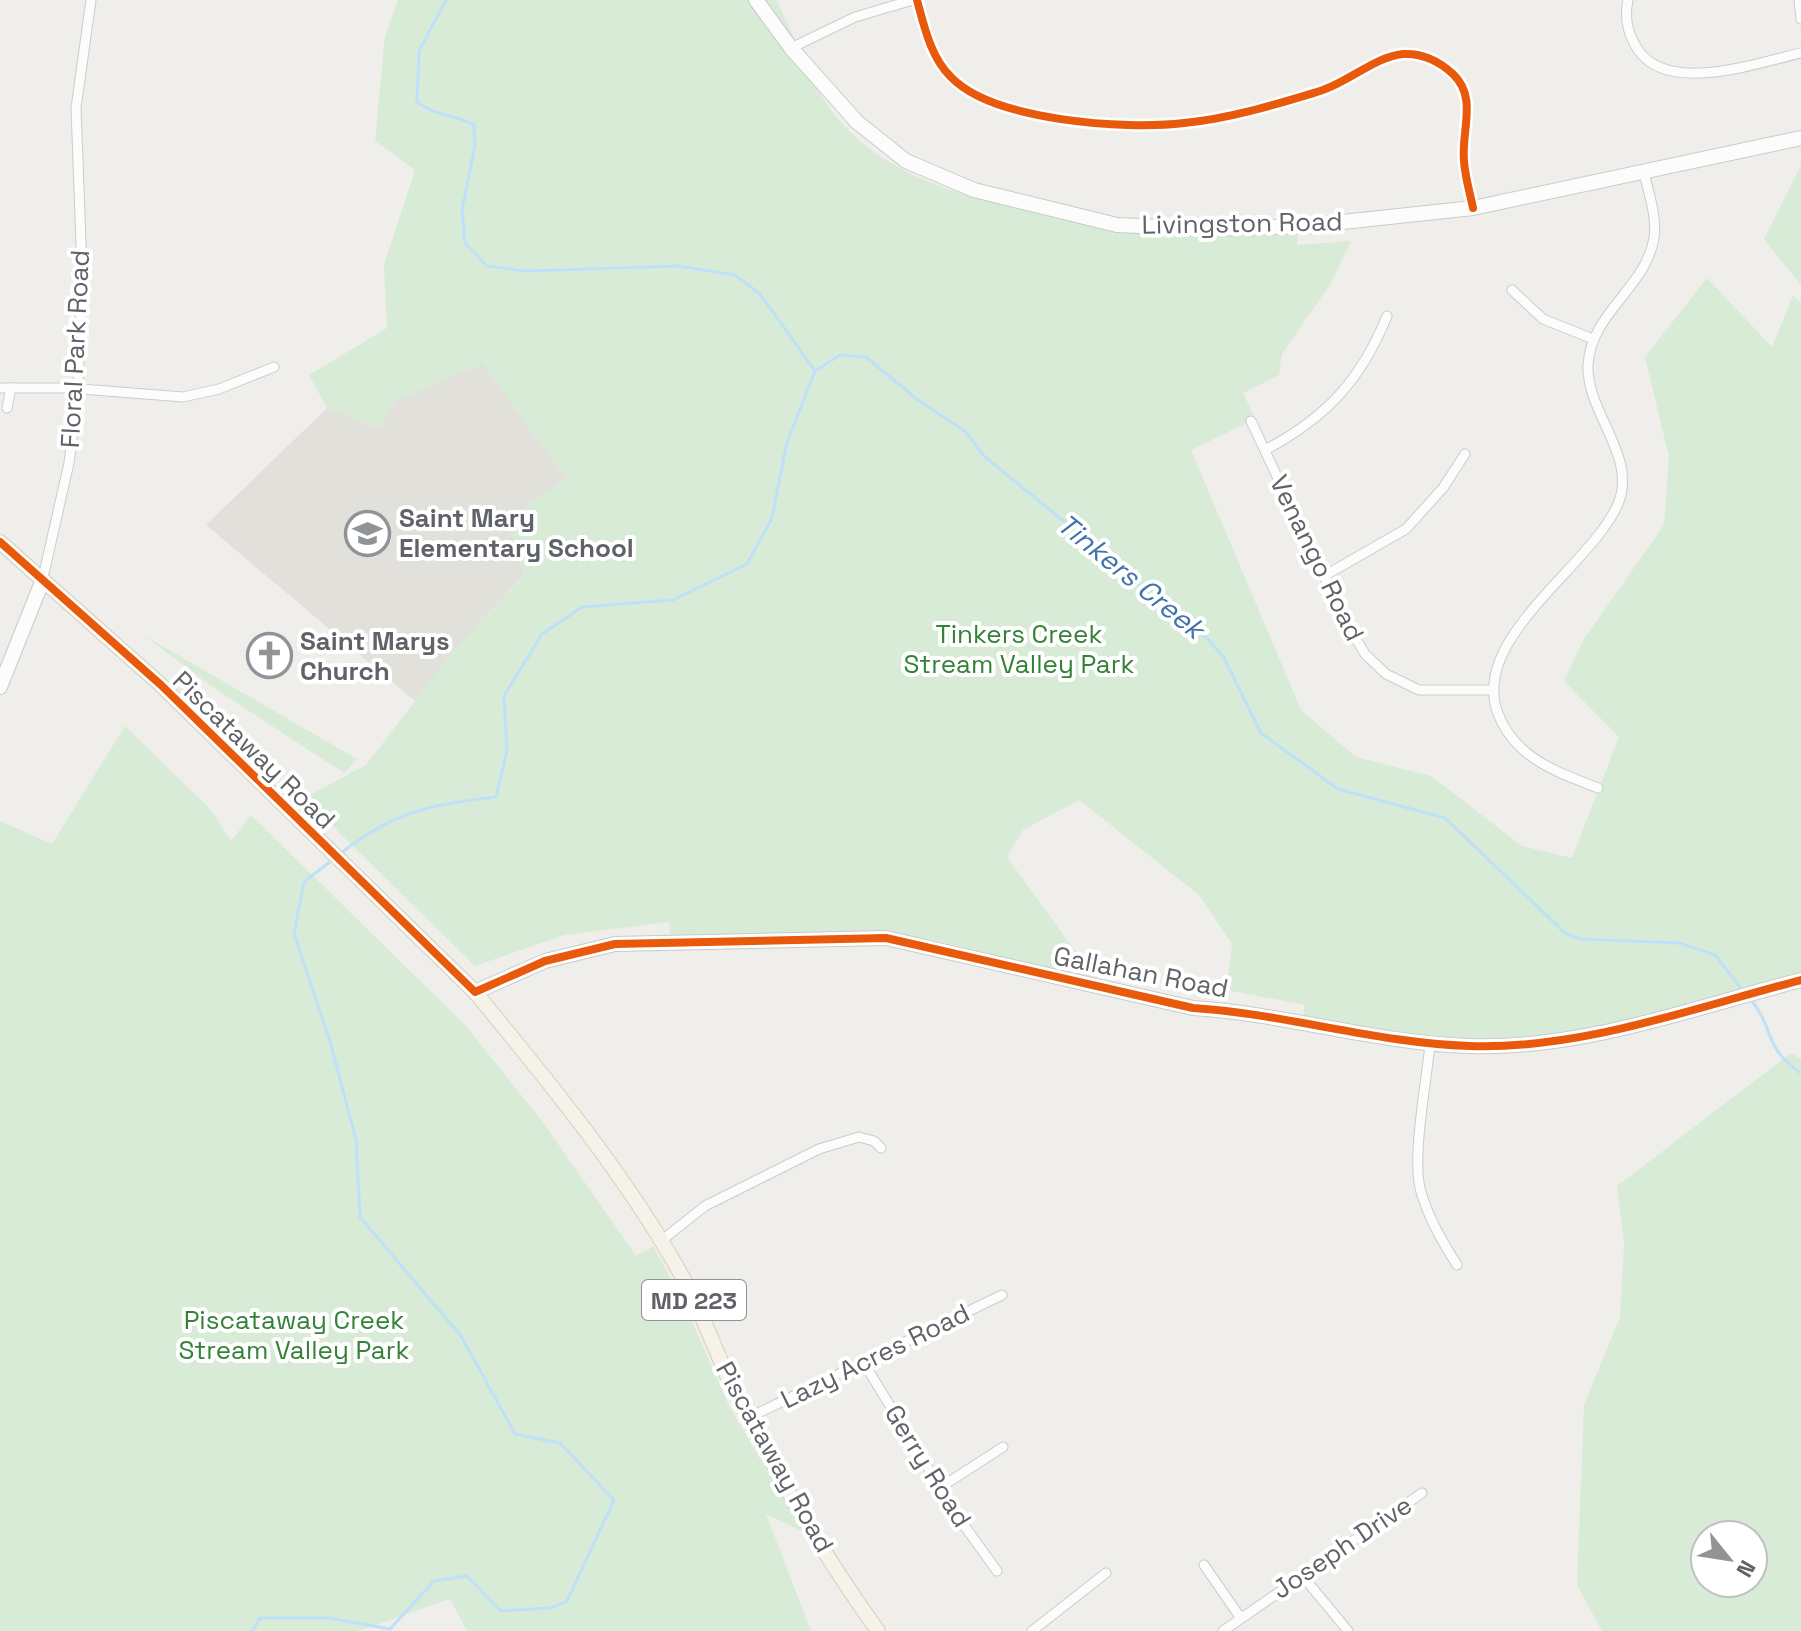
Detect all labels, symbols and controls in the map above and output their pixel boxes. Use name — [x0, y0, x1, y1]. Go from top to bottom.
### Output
street label: Livingston Road — [1141, 204, 1343, 242]
street label: Floral Park Road — [53, 249, 97, 449]
street label: Venango Road — [1262, 469, 1372, 647]
place label: Saint Mary Elementary School — [399, 501, 634, 565]
water label: Tinkers Creek — [1050, 505, 1214, 648]
school or university icon: Saint Mary Elementary School — [344, 509, 392, 557]
park label: Tinkers Creek Stream Valley Park — [903, 617, 1135, 681]
place label: Saint Marys Church — [300, 624, 450, 688]
church icon: Saint Marys Church — [245, 632, 293, 680]
street label: Piscataway Road — [165, 664, 343, 836]
street label: Gallahan Road — [1051, 938, 1231, 1006]
road number: MD 223 — [642, 1280, 746, 1320]
street label: Lazy Acres Road — [775, 1296, 975, 1416]
park label: Piscataway Creek Stream Valley Park — [178, 1303, 410, 1367]
street label: Piscataway Road — [708, 1355, 842, 1559]
street label: Gerry Road — [877, 1398, 979, 1534]
street label: Joseph Drive — [1266, 1488, 1418, 1606]
north arrow — [1689, 1519, 1769, 1599]
text: N — [1731, 1556, 1762, 1582]

